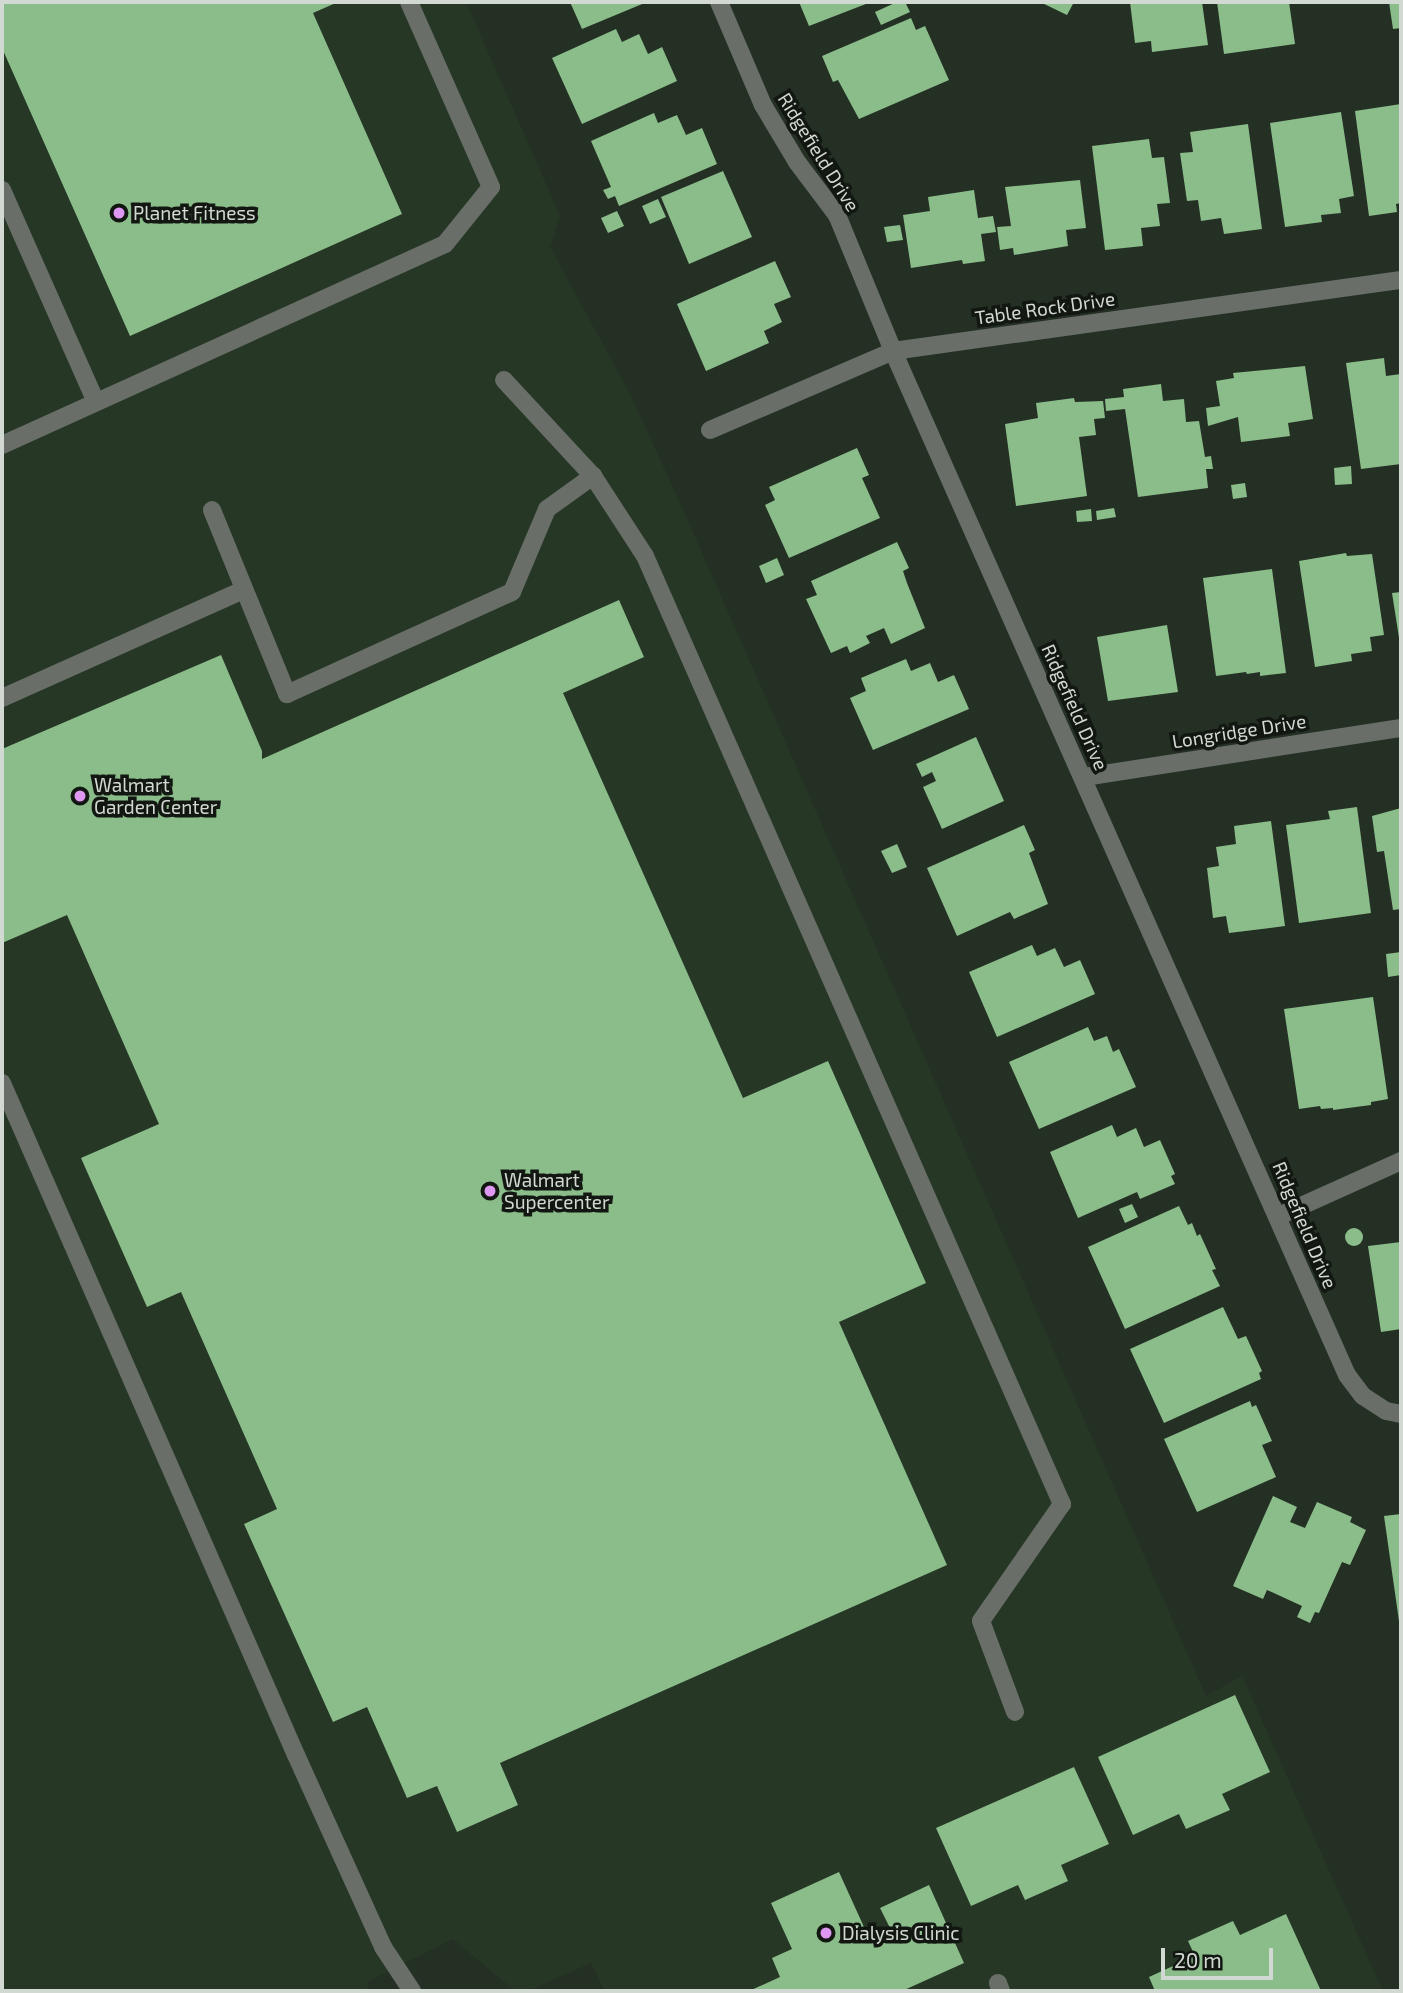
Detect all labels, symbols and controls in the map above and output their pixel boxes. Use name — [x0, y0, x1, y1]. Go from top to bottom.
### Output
street label: Ridgefield Drive — [773, 88, 865, 216]
place label: Planet Fitness — [133, 202, 256, 224]
marker: Planet Fitness — [111, 205, 127, 221]
street label: Table Rock Drive — [973, 287, 1117, 329]
street label: Ridgefield Drive — [1037, 640, 1113, 774]
street label: Longridge Drive — [1170, 709, 1308, 753]
place label: Walmart Garden Center — [94, 774, 217, 818]
marker: Walmart Garden Center — [72, 788, 88, 804]
street label: Ridgefield Drive — [1268, 1158, 1342, 1292]
place label: Walmart Supercenter — [504, 1169, 610, 1213]
marker: Walmart Supercenter — [482, 1183, 498, 1199]
place label: Dialysis Clinic — [842, 1922, 960, 1944]
marker: Dialysis Clinic — [816, 1923, 836, 1943]
scale bar — [1165, 1934, 1277, 1978]
text: 20 m — [1174, 1947, 1222, 1972]

